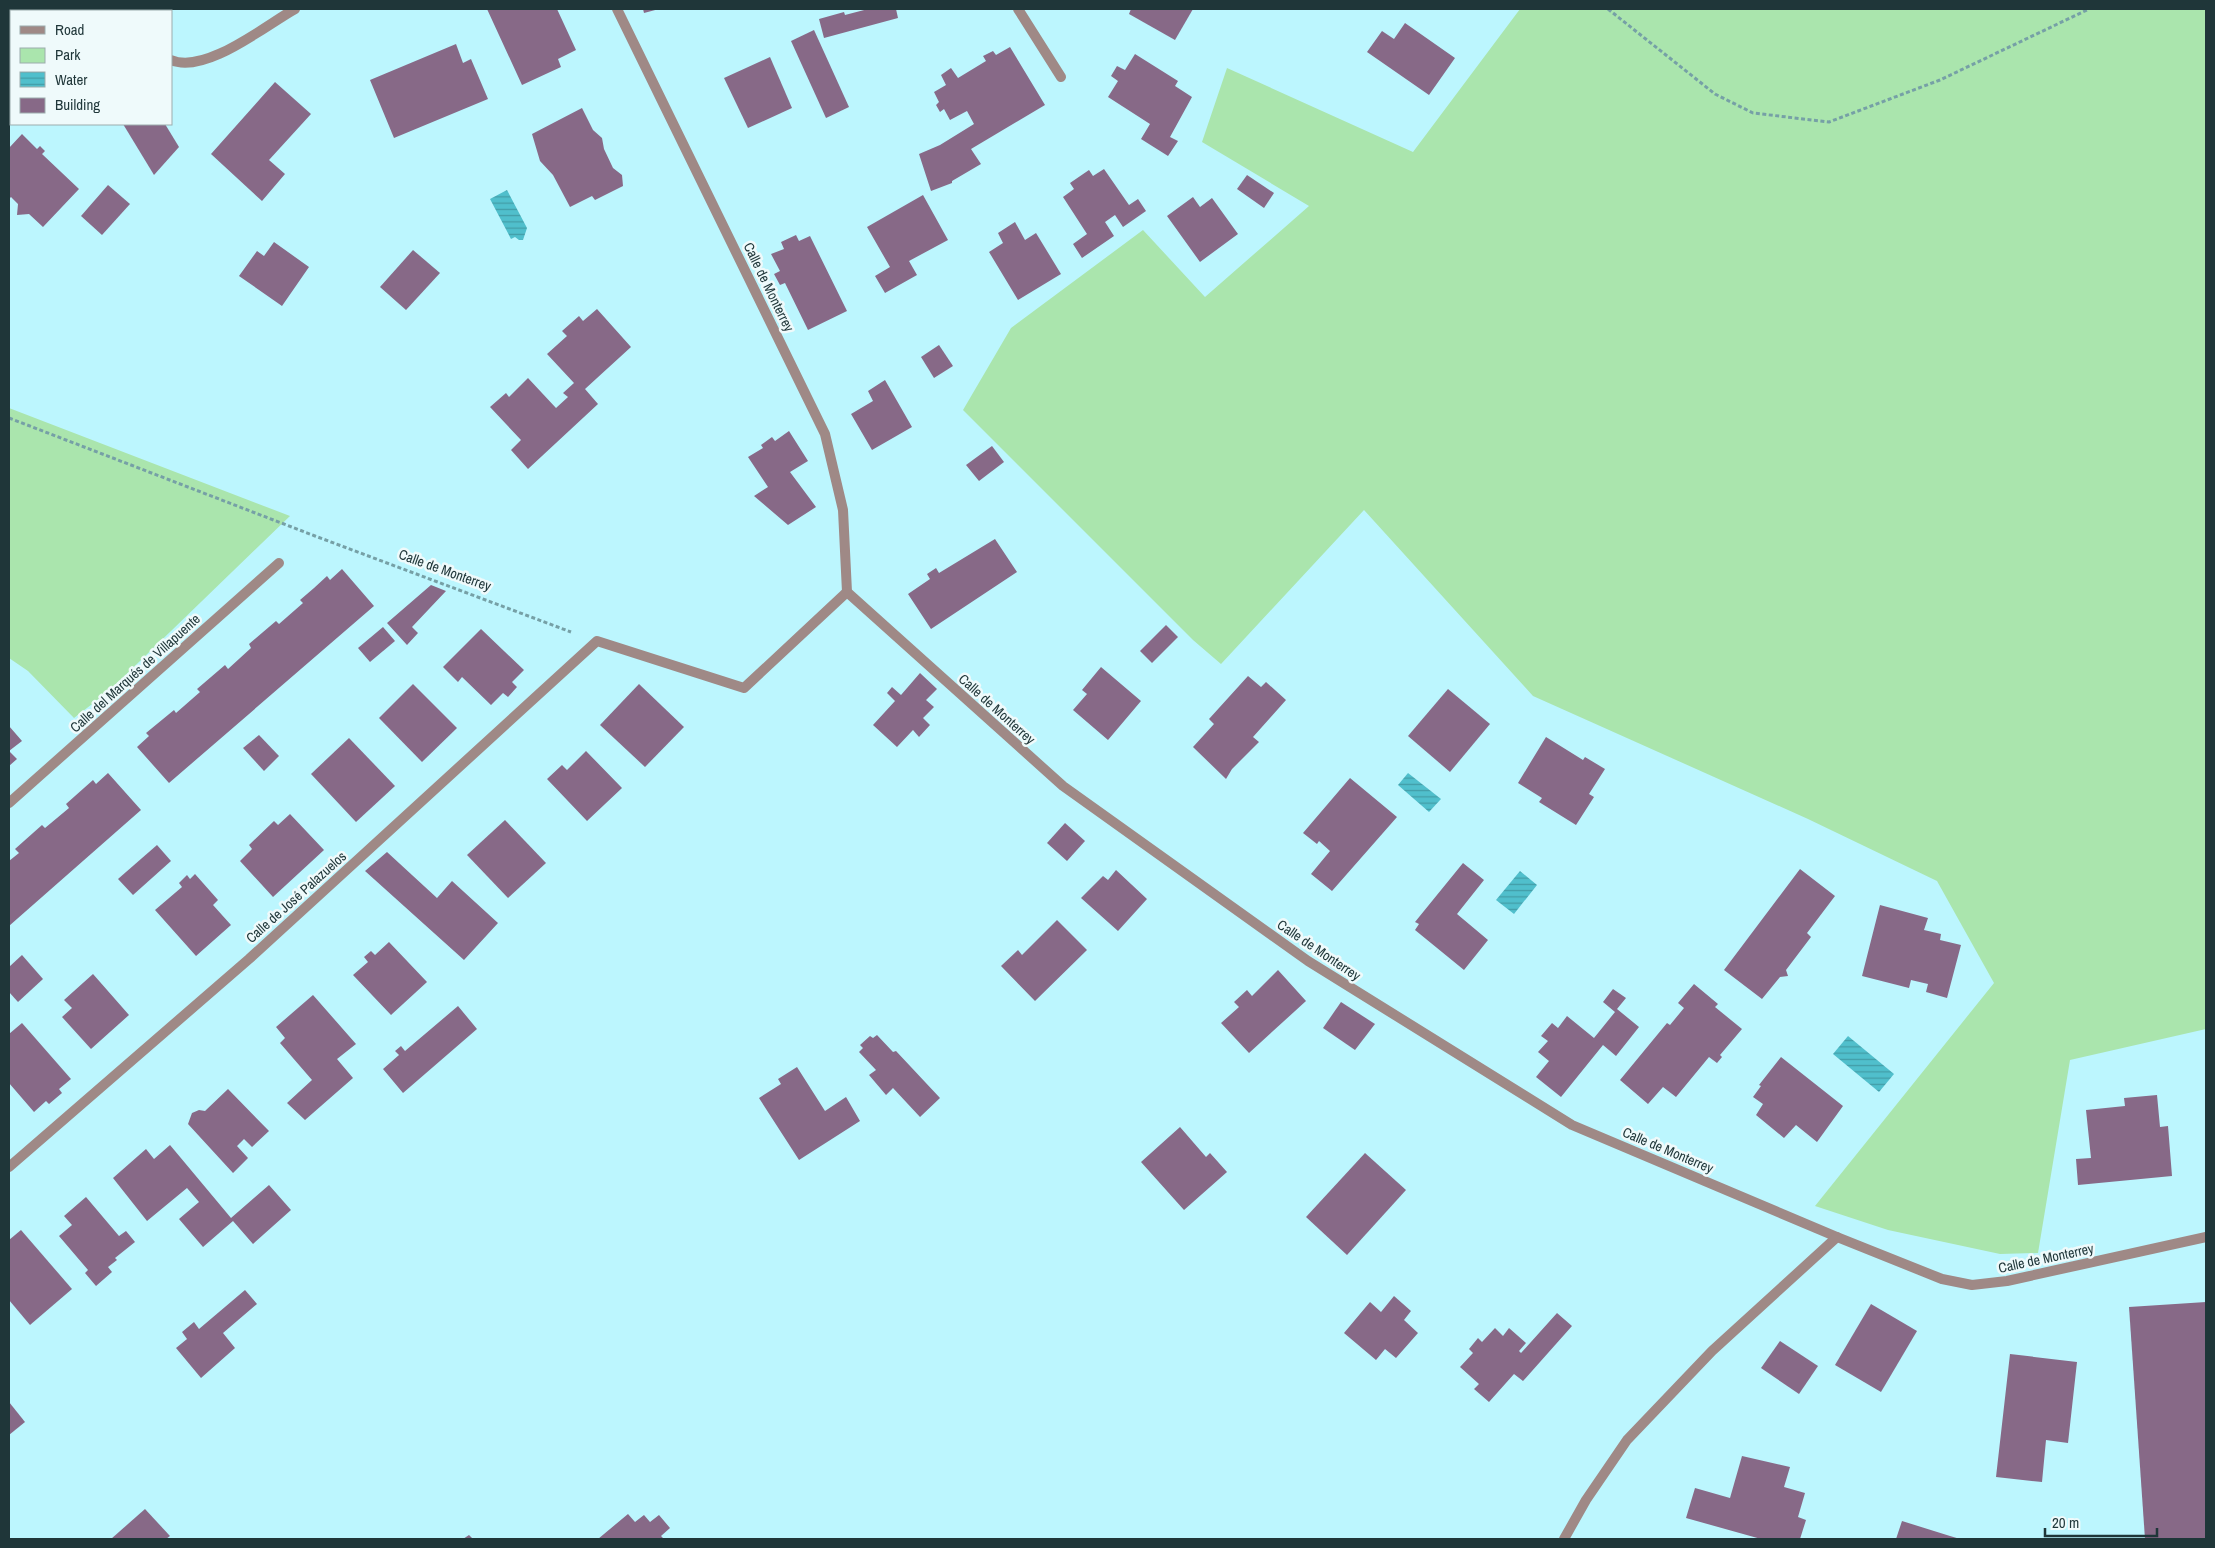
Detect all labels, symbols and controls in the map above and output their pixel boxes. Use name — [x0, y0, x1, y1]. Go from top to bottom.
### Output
legend — [10, 10, 172, 125]
text: Road — [55, 19, 84, 40]
text: Park — [55, 44, 81, 65]
text: Water — [55, 69, 87, 90]
text: Building — [55, 94, 100, 115]
street label: Calle de Monterrey — [740, 239, 798, 335]
street label: Calle de Monterrey — [396, 545, 494, 595]
street label: Calle del Marqués de Villapuente — [66, 610, 204, 736]
street label: Calle de Monterrey — [955, 670, 1039, 748]
street label: Calle de José Palazuelos — [242, 847, 350, 947]
street label: Calle de Monterrey — [1274, 915, 1364, 985]
street label: Calle de Monterrey — [1620, 1123, 1716, 1177]
street label: Calle de Monterrey — [1997, 1239, 2096, 1277]
scale bar — [2045, 1506, 2158, 1538]
text: 20 m — [2052, 1512, 2079, 1533]

